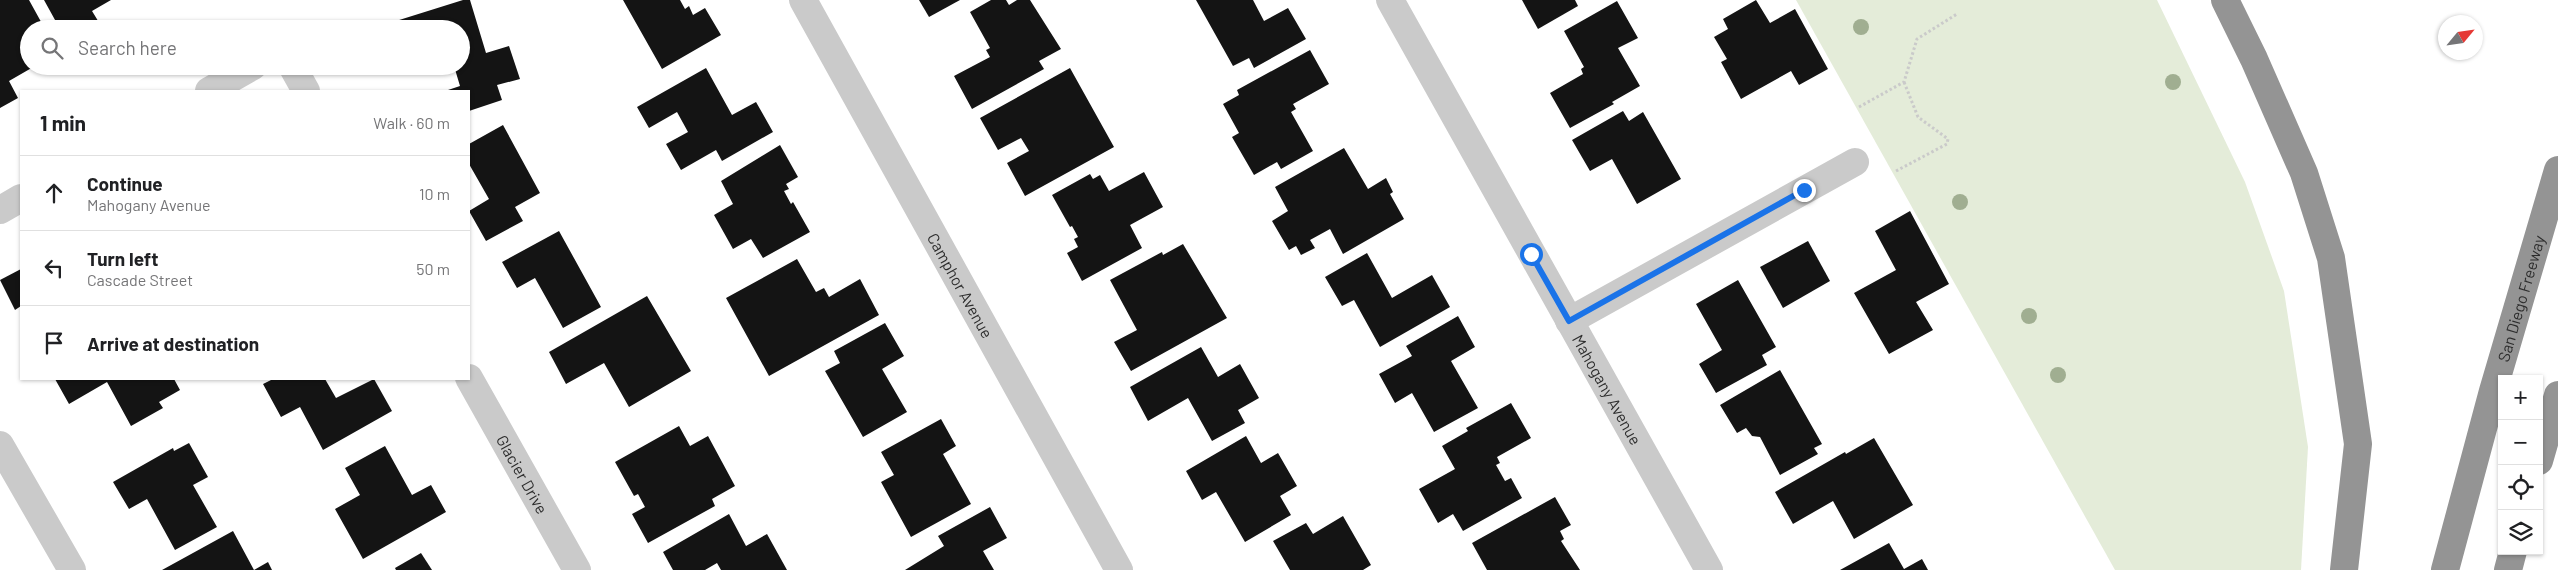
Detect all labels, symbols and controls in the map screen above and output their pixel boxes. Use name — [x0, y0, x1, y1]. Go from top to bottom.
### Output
north arrow — [2438, 15, 2483, 60]
search box — [20, 20, 470, 75]
icon: search — [38, 34, 66, 62]
text: Search here — [78, 36, 177, 59]
text: 1 min — [40, 110, 86, 135]
text: Walk · 60 m — [373, 113, 450, 132]
text: Continue — [87, 172, 163, 195]
icon: ahead — [40, 179, 68, 207]
route end — [1793, 179, 1816, 202]
text: 10 m — [419, 184, 450, 203]
text: Mahogany Avenue — [87, 195, 211, 214]
street label: Camphor Avenue — [924, 229, 998, 341]
street label: San Diego Freeway — [2493, 232, 2548, 364]
route start — [1520, 243, 1543, 266]
text: Turn left — [87, 247, 158, 270]
icon: left — [40, 254, 68, 282]
text: 50 m — [416, 259, 450, 278]
text: Cascade Street — [87, 270, 193, 289]
icon: arrive — [40, 329, 68, 357]
street label: Mahogany Avenue — [1569, 331, 1646, 448]
text: Arrive at destination — [87, 332, 259, 355]
map controls — [2498, 375, 2543, 555]
button: + — [2498, 375, 2543, 420]
button: − — [2498, 420, 2543, 465]
street label: Glacier Drive — [493, 431, 553, 517]
button: locate — [2498, 465, 2543, 510]
button: layers — [2498, 510, 2543, 555]

